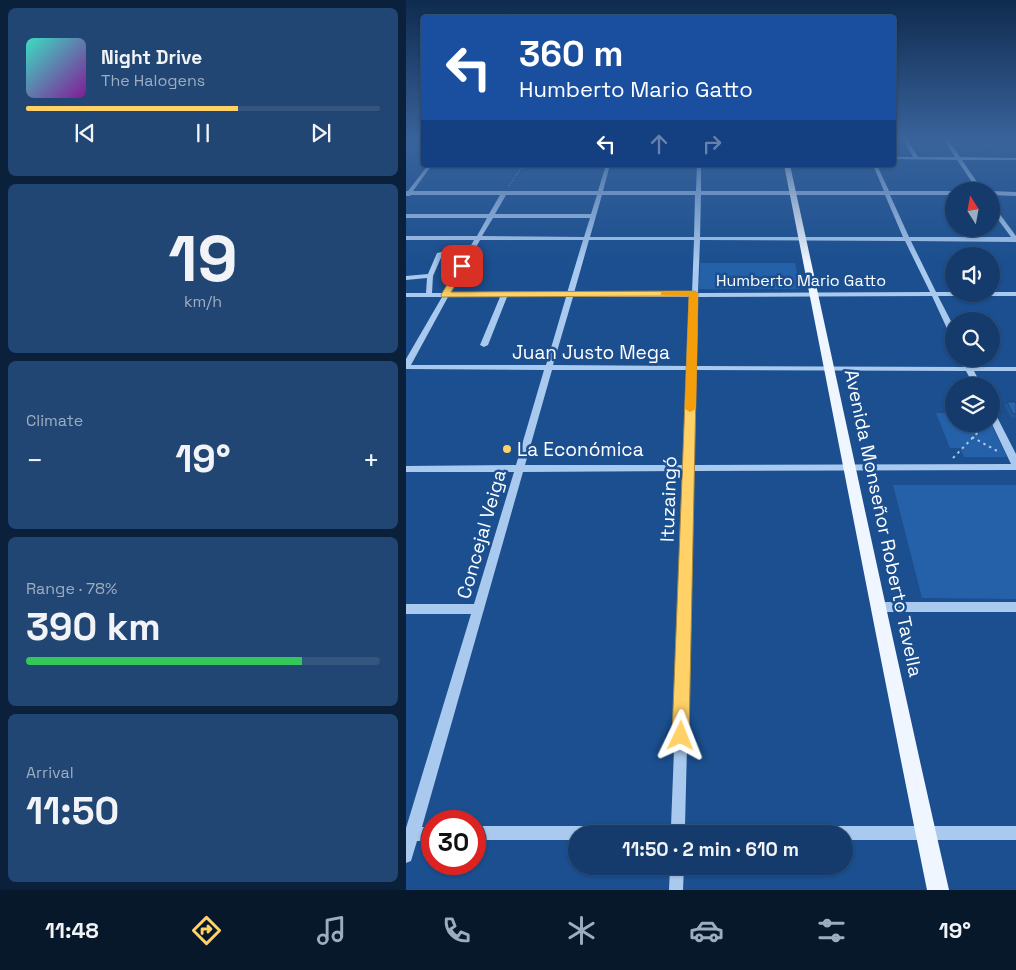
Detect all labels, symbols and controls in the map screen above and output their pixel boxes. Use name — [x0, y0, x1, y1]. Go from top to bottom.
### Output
text: 360 m — [519, 32, 623, 76]
icon: left — [436, 35, 501, 100]
text: Night Drive — [101, 45, 202, 70]
text: The Halogens — [101, 70, 205, 91]
text: Humberto Mario Gatto — [519, 75, 753, 103]
icon: previous — [71, 119, 99, 147]
icon: pause — [189, 119, 217, 147]
icon: next — [307, 119, 335, 147]
icon: left — [592, 130, 620, 158]
icon: ahead — [645, 130, 673, 158]
icon: right — [698, 130, 726, 158]
north arrow — [945, 182, 1000, 238]
map controls — [945, 182, 1000, 432]
text: 19 — [168, 217, 238, 300]
pin — [441, 245, 483, 287]
button: sound — [945, 247, 1000, 302]
icon: arrive — [448, 252, 476, 280]
street label: Humberto Mario Gatto — [716, 270, 886, 291]
text: km/h — [184, 291, 222, 312]
button: search — [945, 312, 1000, 367]
street label: Juan Justo Mega — [512, 340, 670, 365]
street label: Avenida Monseñor Roberto Tavella — [839, 367, 928, 679]
button: layers — [945, 377, 1000, 432]
text: Climate — [26, 410, 83, 431]
text: 19° — [175, 435, 231, 483]
place label: La Económica — [517, 437, 644, 462]
text: − — [26, 442, 43, 478]
text: + — [363, 442, 380, 478]
marker: La Económica — [501, 443, 513, 455]
street label: Ituzaingó — [655, 456, 682, 542]
street label: Concejal Veiga — [451, 467, 512, 602]
text: Range · 78% — [26, 578, 117, 599]
text: 390 km — [26, 603, 161, 651]
position arrow — [654, 709, 706, 761]
text: Arrival — [26, 762, 74, 783]
text: 11:50 — [26, 787, 119, 835]
speed limit sign: 30 — [421, 810, 486, 875]
text: 11:50 · 2 min · 610 m — [622, 837, 799, 862]
icon: directions — [189, 913, 224, 948]
icon: music — [314, 913, 349, 948]
icon: phone — [439, 913, 474, 948]
icon: climate — [564, 913, 599, 948]
icon: car — [689, 913, 724, 948]
icon: filters — [814, 913, 849, 948]
text: 11:48 — [45, 916, 99, 944]
text: 19° — [939, 916, 971, 944]

